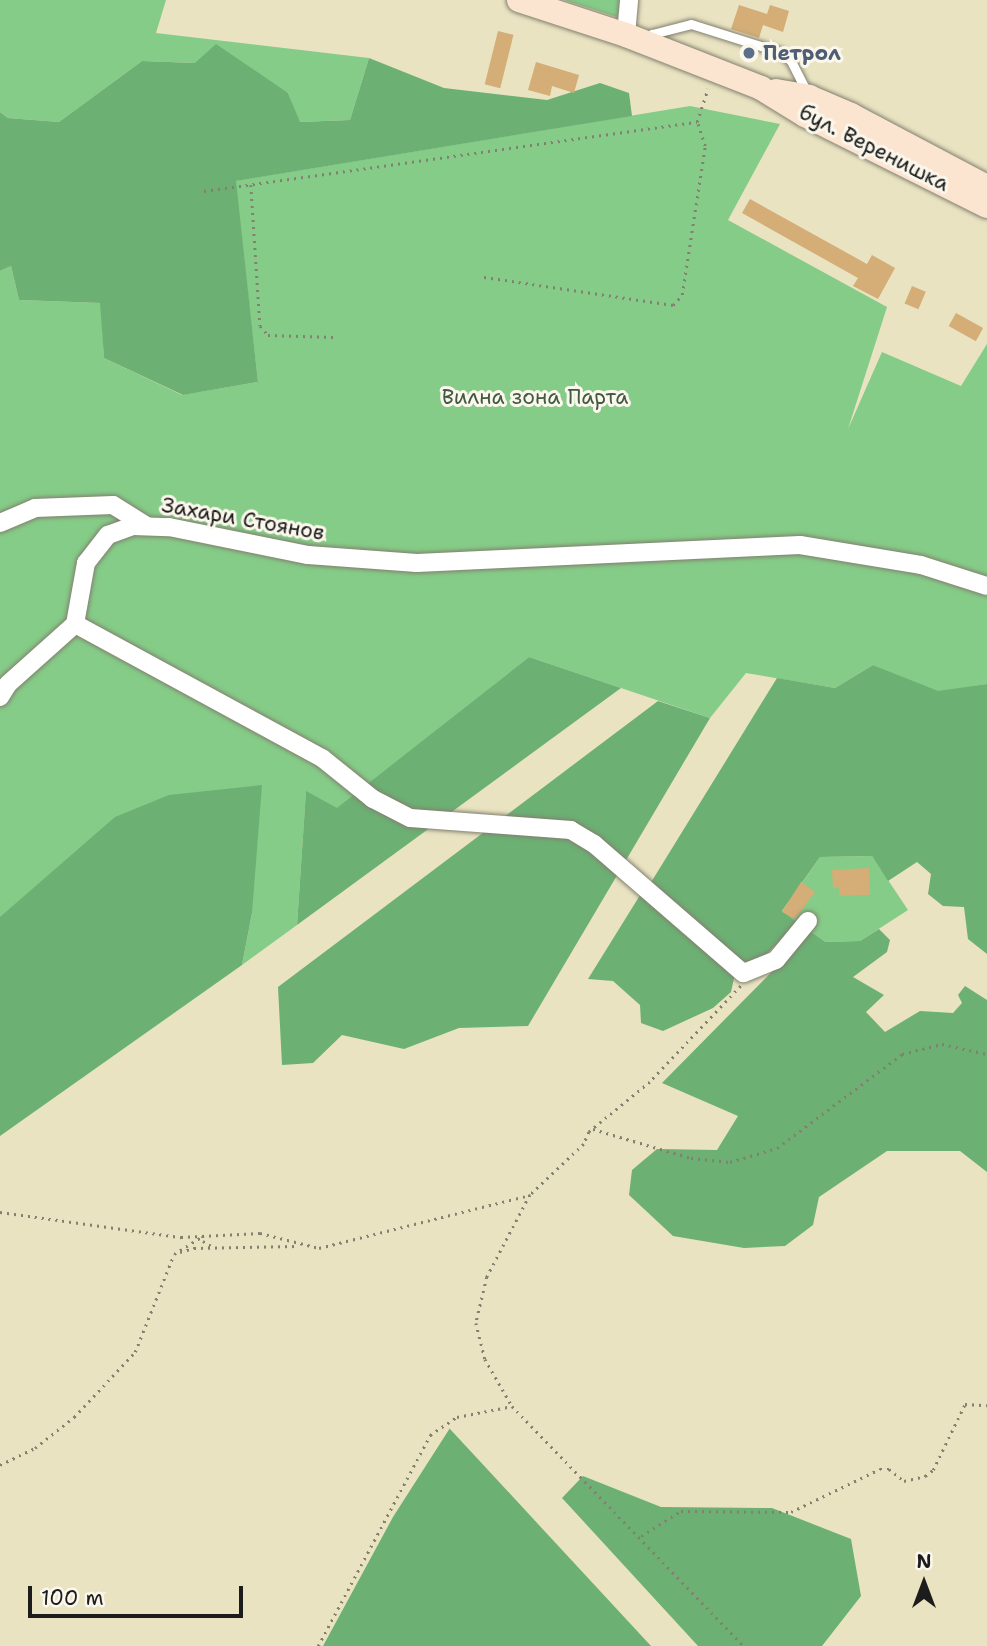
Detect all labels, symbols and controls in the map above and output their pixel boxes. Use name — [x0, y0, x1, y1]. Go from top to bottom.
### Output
place label: Петрол — [763, 40, 841, 66]
marker: Петрол — [741, 45, 757, 61]
street label: бул. Веренишка — [795, 99, 953, 197]
park label: Вилна зона Парта — [442, 384, 628, 410]
street label: Захари Стоянов — [160, 492, 326, 546]
north arrow — [889, 1548, 959, 1618]
text: N — [916, 1549, 932, 1574]
scale bar — [32, 1572, 247, 1616]
text: 100 m — [41, 1584, 104, 1612]

